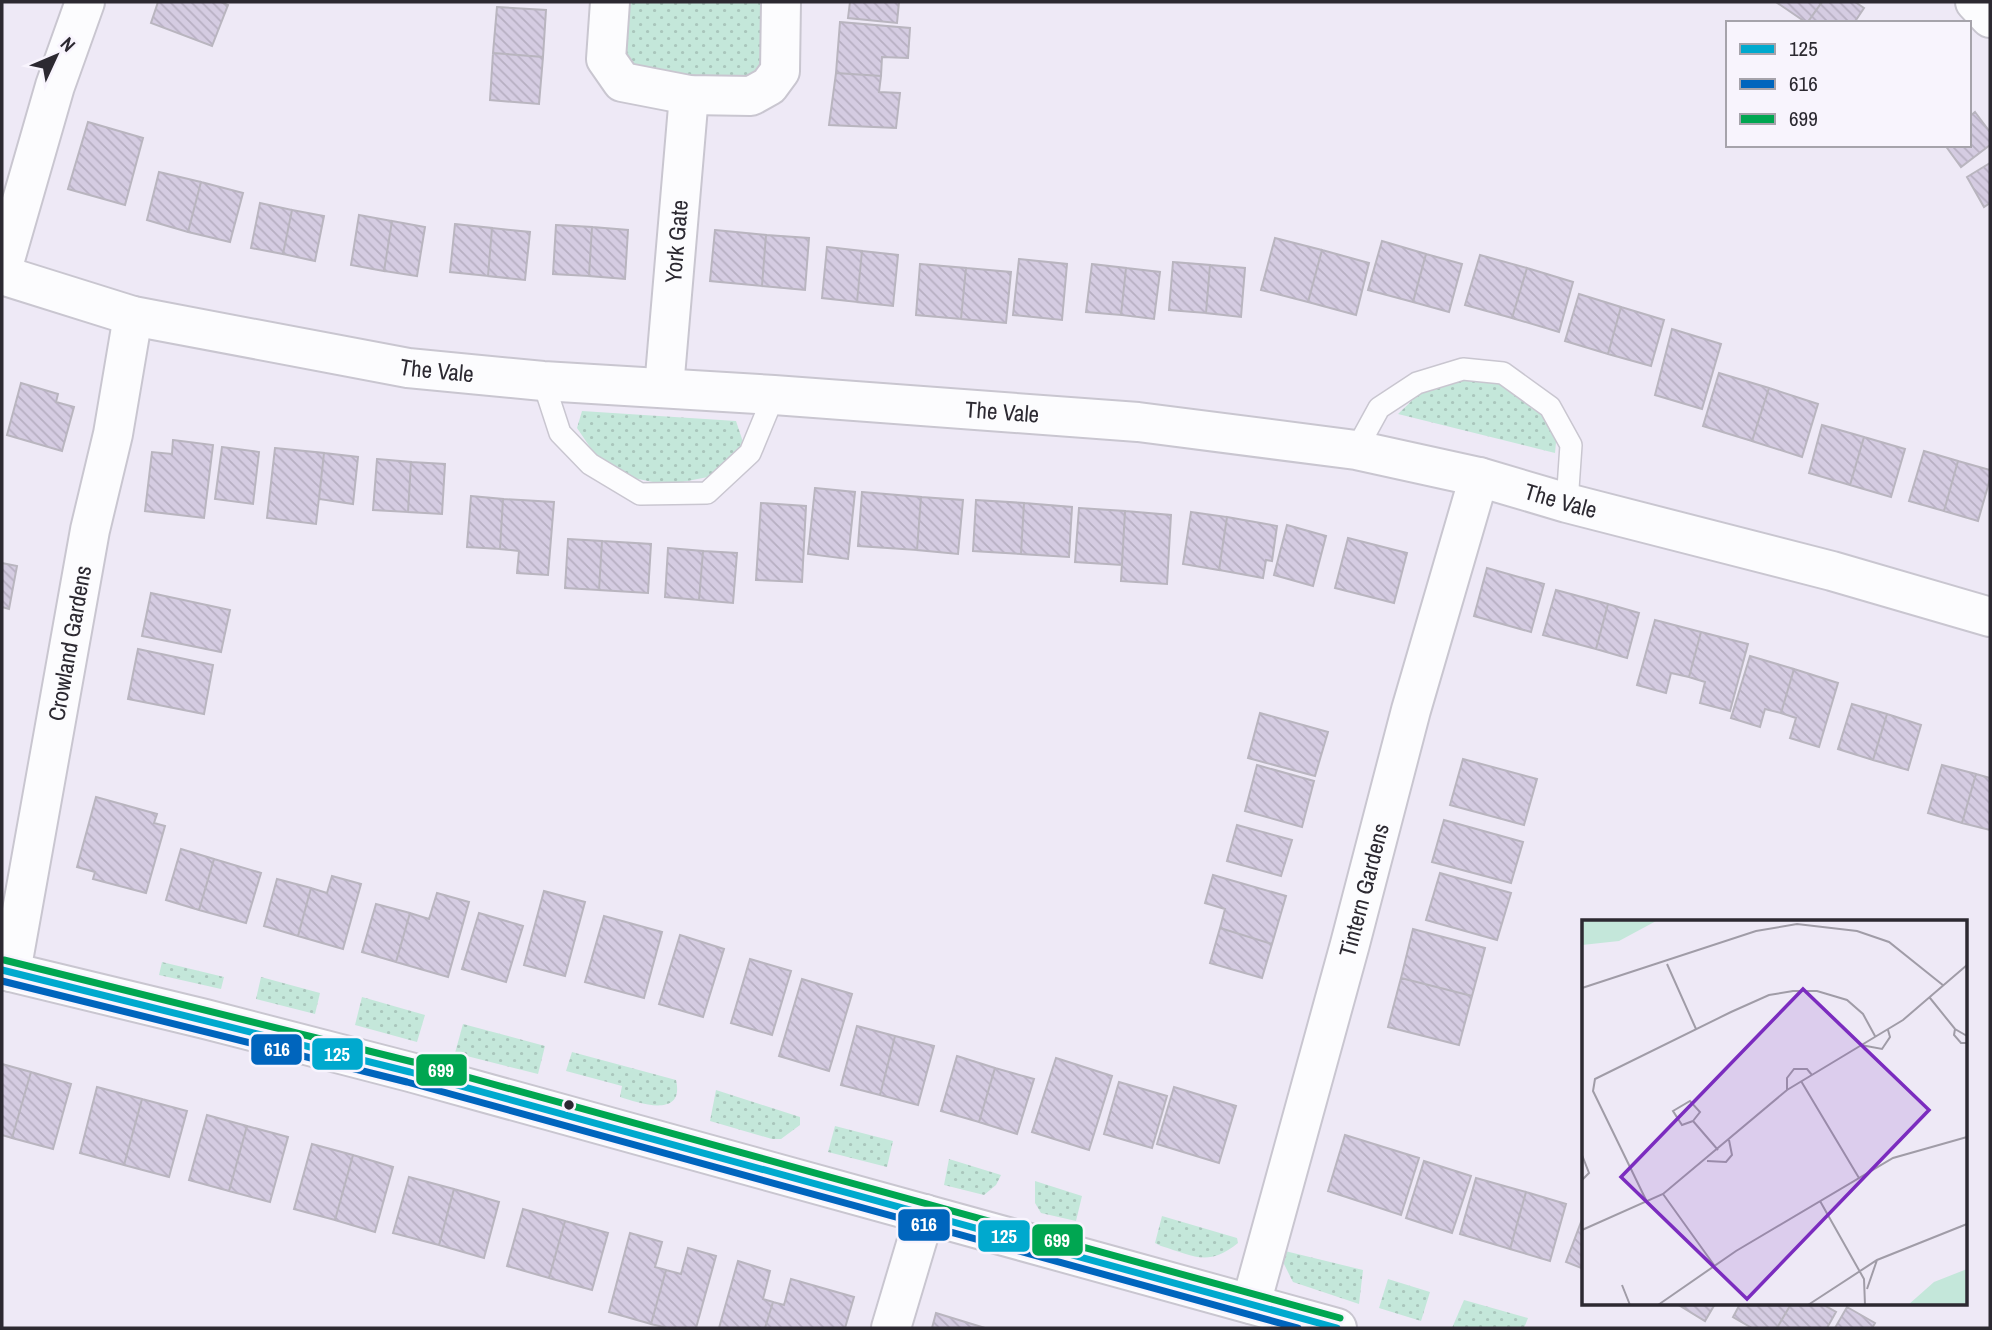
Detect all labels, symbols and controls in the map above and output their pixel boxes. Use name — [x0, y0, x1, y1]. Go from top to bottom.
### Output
north arrow — [21, 21, 91, 91]
legend — [1726, 21, 1971, 147]
text: N — [55, 31, 81, 57]
text: 125 — [1789, 34, 1818, 63]
text: 616 — [1789, 69, 1818, 98]
text: 699 — [1789, 104, 1818, 133]
street label: York Gate — [657, 199, 695, 284]
street label: The Vale — [397, 351, 475, 389]
street label: The Vale — [964, 393, 1040, 430]
street label: The Vale — [1521, 475, 1600, 525]
street label: Crowland Gardens — [40, 563, 98, 723]
street label: Tintern Gardens — [1331, 820, 1396, 960]
inset map — [1582, 920, 1968, 1306]
line badge: 616 — [250, 1033, 303, 1066]
text: 616 — [264, 1036, 290, 1062]
line badge: 125 — [311, 1037, 364, 1071]
text: 125 — [324, 1041, 350, 1067]
line badge: 699 — [415, 1053, 468, 1087]
text: 699 — [428, 1057, 454, 1083]
unlabelled marker — [562, 1098, 576, 1112]
line badge: 616 — [897, 1208, 951, 1242]
text: 616 — [911, 1211, 937, 1237]
line badge: 125 — [977, 1219, 1031, 1253]
text: 125 — [991, 1223, 1017, 1249]
line badge: 699 — [1031, 1223, 1084, 1257]
text: 699 — [1044, 1227, 1070, 1253]

